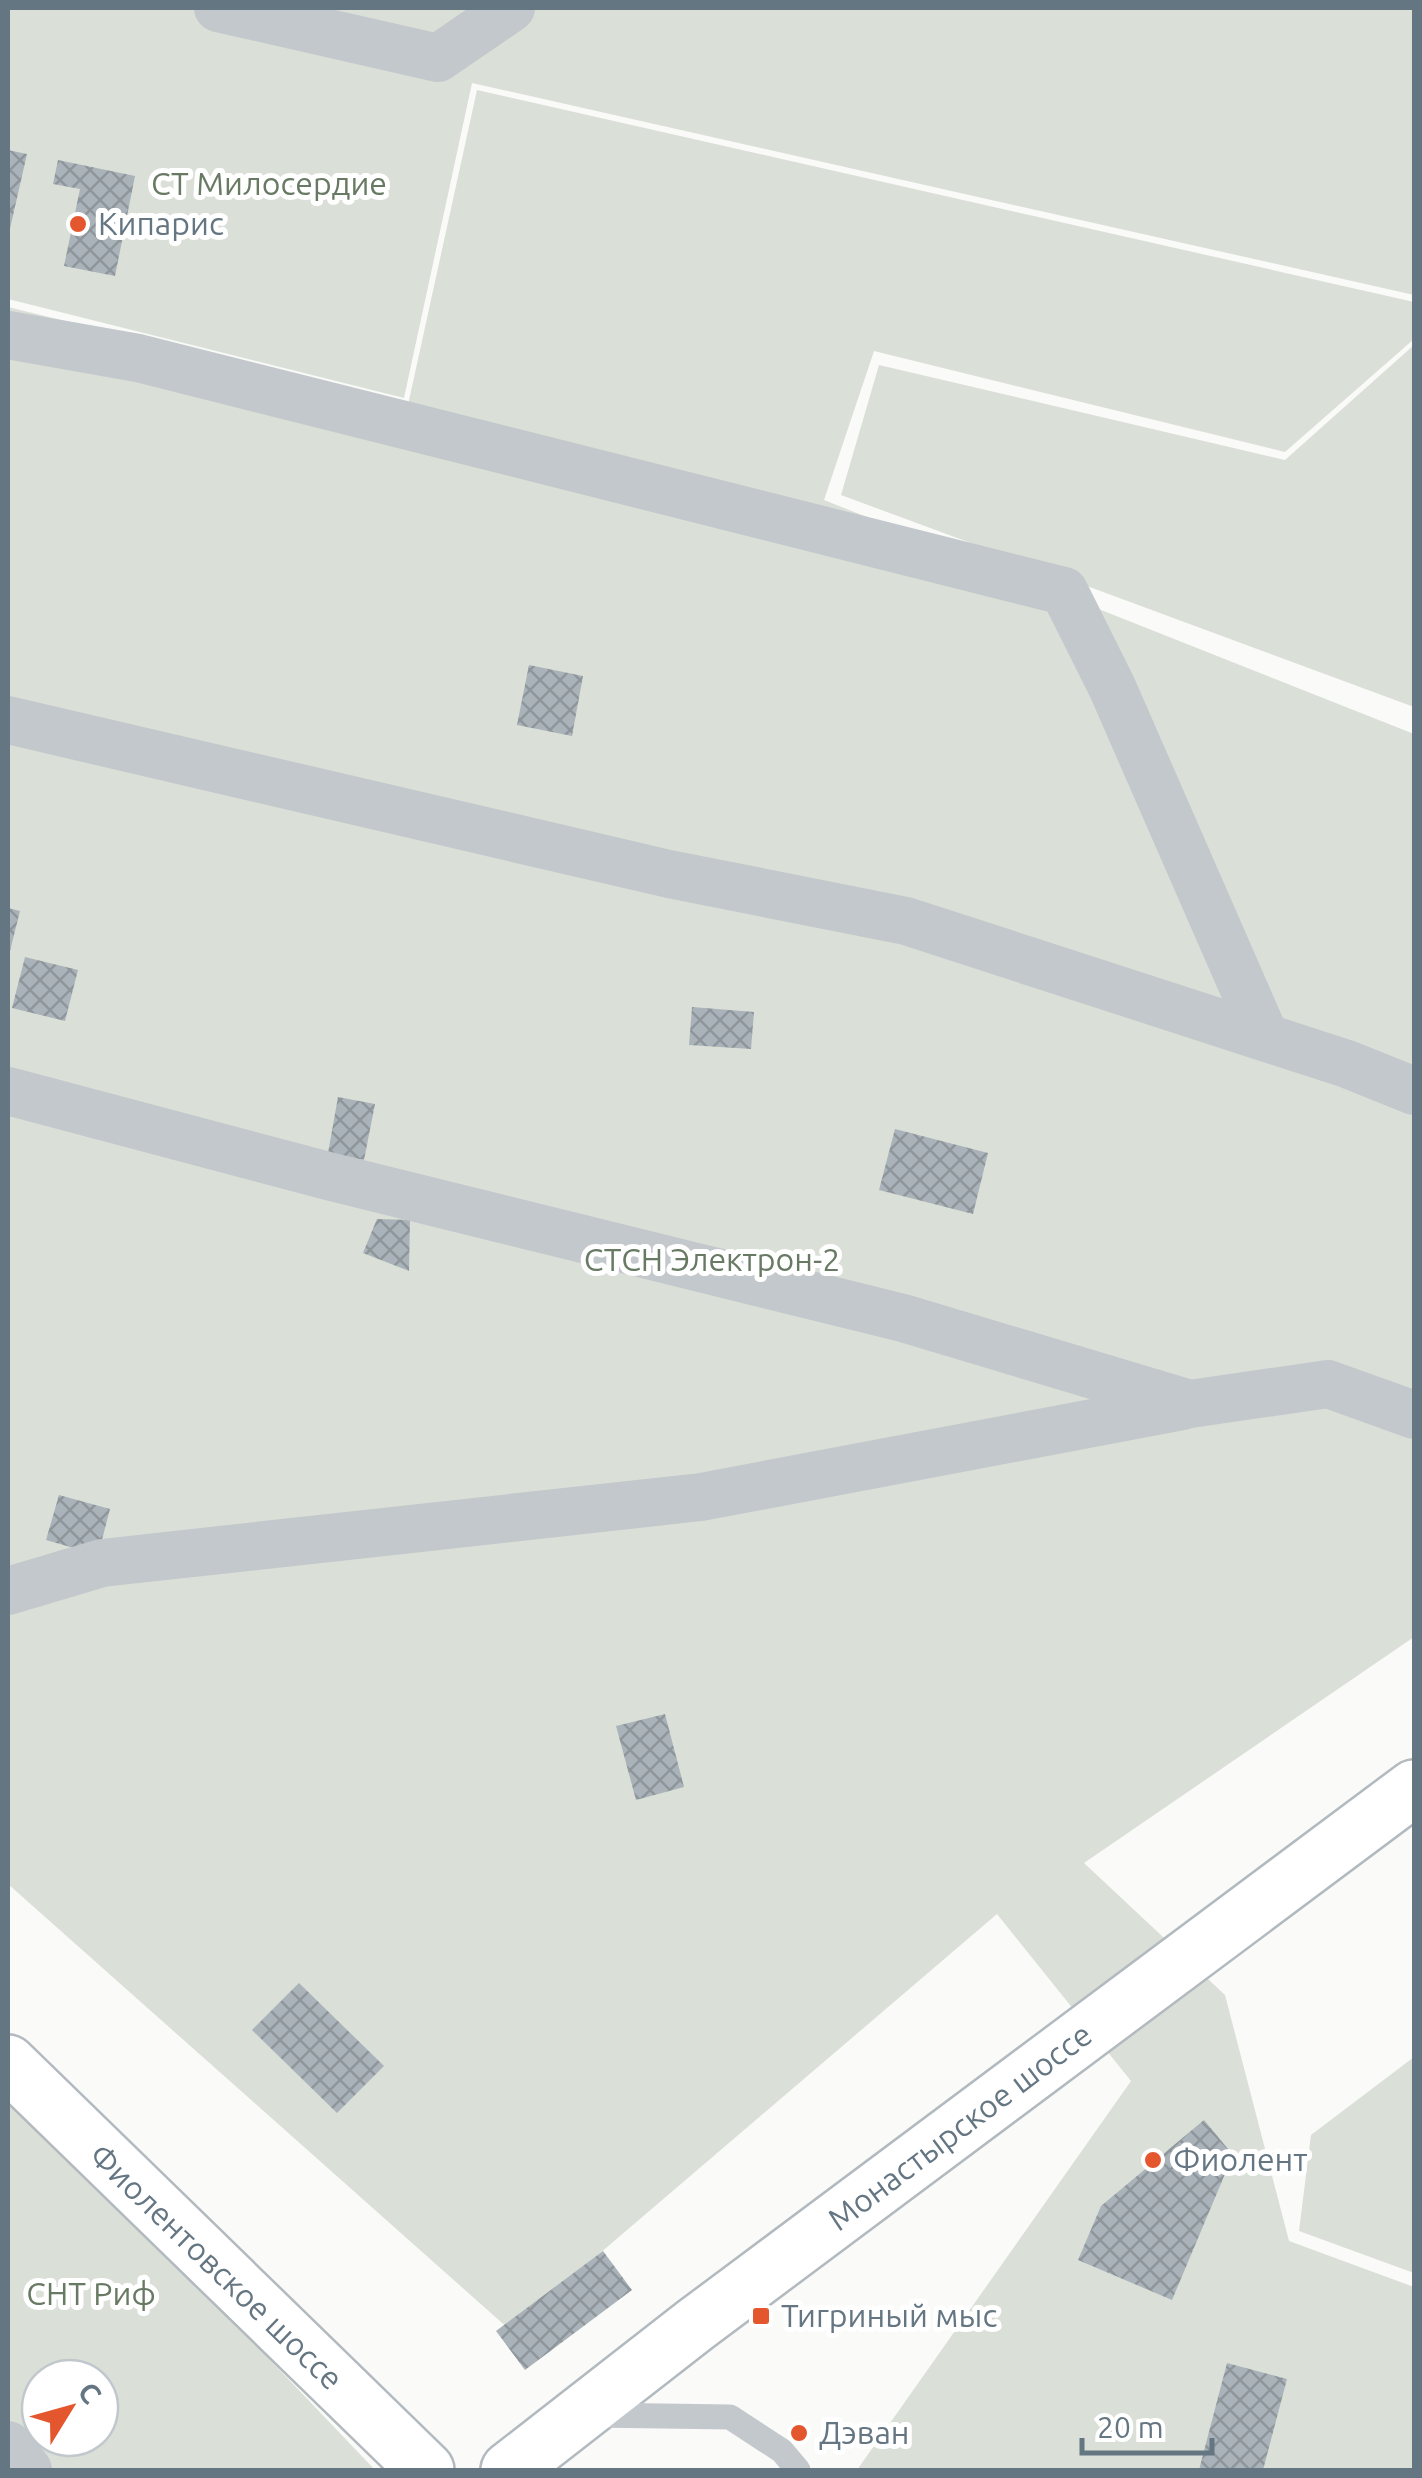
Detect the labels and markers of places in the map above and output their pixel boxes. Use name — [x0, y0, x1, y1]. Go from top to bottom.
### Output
place label: Кипарис — [98, 205, 224, 241]
marker: Кипарис — [67, 213, 89, 235]
place label: Фиолент — [1173, 2141, 1308, 2177]
marker: Фиолент — [1142, 2149, 1164, 2171]
place label: Тигриный мыс — [781, 2297, 997, 2333]
marker: Тигриный мыс — [750, 2305, 772, 2327]
place label: Дэван — [819, 2414, 910, 2450]
marker: Дэван — [788, 2422, 810, 2444]

